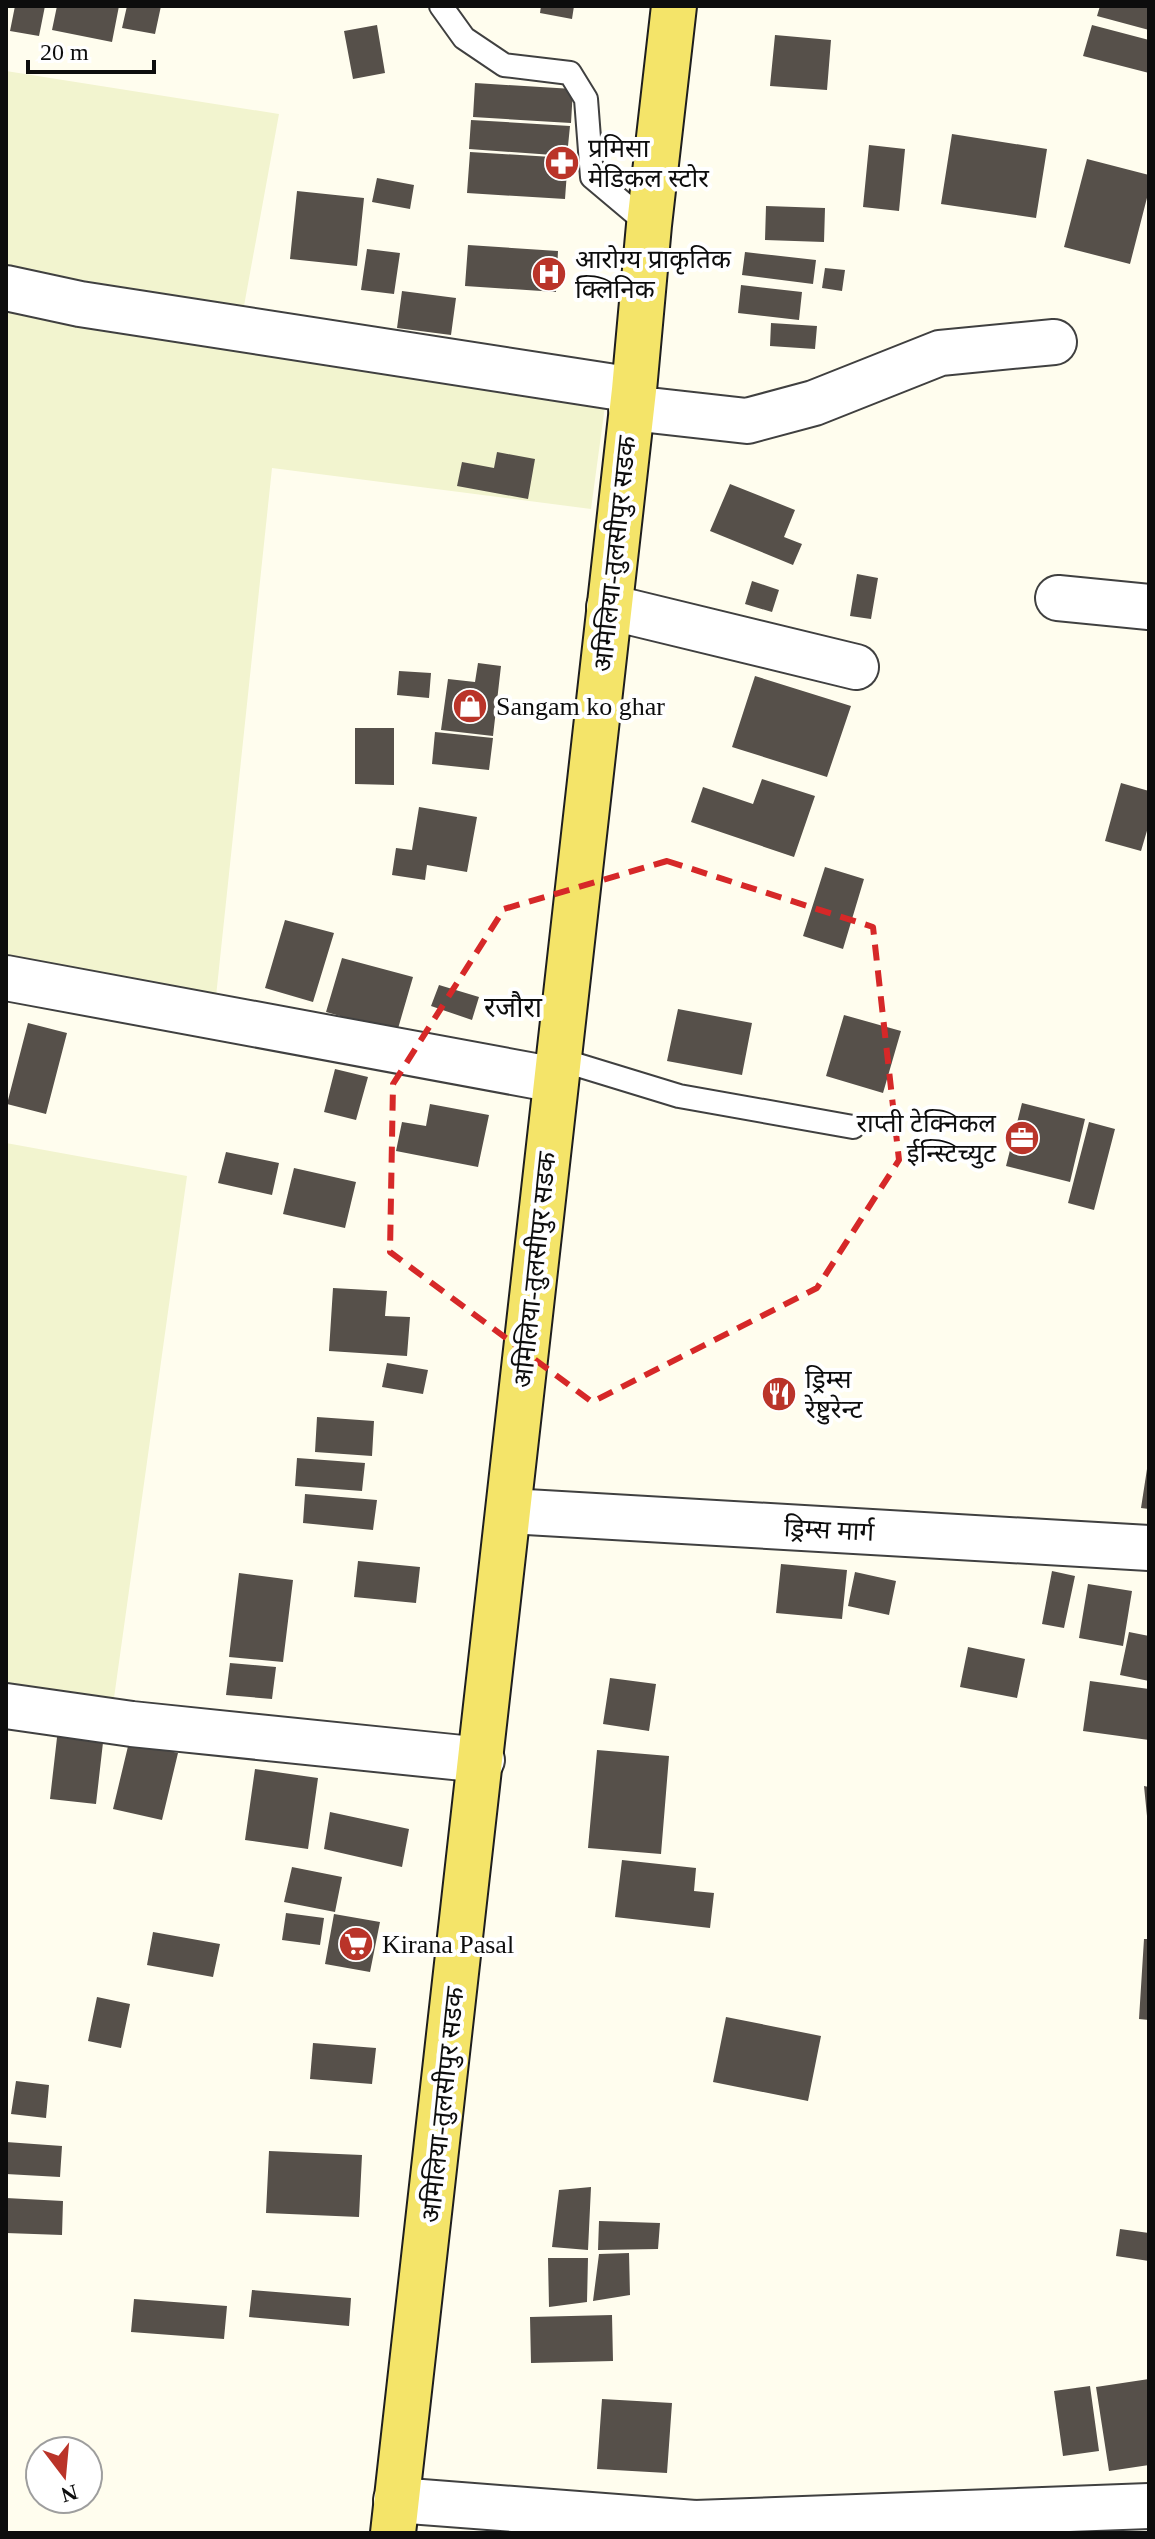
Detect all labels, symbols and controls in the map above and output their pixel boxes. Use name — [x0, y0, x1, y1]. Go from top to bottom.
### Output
scale bar — [28, 24, 154, 74]
text: 20 m — [40, 39, 89, 65]
place label: प्रमिसा मेडिकल स्टोर — [588, 134, 710, 193]
pharmacy icon: प्रमिसा मेडिकल स्टोर — [543, 144, 581, 182]
place label: आरोग्य प्राकृतिक क्लिनिक — [575, 245, 732, 304]
hospital icon: आरोग्य प्राकृतिक क्लिनिक — [530, 255, 568, 293]
street label: अमिलिया-तुलसीपुर सडक — [588, 434, 643, 674]
shop icon: Sangam ko ghar — [451, 687, 489, 725]
place label: Sangam ko ghar — [496, 692, 665, 721]
district label: रजौरा — [484, 991, 543, 1023]
place label: राप्ती टेक्निकल ईन्स्टिच्युट — [856, 1108, 997, 1169]
office icon: राप्ती टेक्निकल ईन्स्टिच्युट — [1003, 1119, 1041, 1157]
street label: अमिलिया-तुलसीपुर सडक — [508, 1150, 563, 1390]
place label: ड्रिम्स रेष्टुरेन्ट — [804, 1365, 864, 1425]
restaurant icon: ड्रिम्स रेष्टुरेन्ट — [760, 1375, 798, 1413]
street label: ड्रिम्स मार्ग — [783, 1512, 876, 1547]
supermarket icon: Kirana Pasal — [337, 1925, 375, 1963]
place label: Kirana Pasal — [382, 1930, 514, 1959]
street label: अमिलिया-तुलसीपुर सडक — [416, 1985, 471, 2225]
north arrow — [24, 2435, 104, 2515]
text: N — [58, 2480, 80, 2508]

